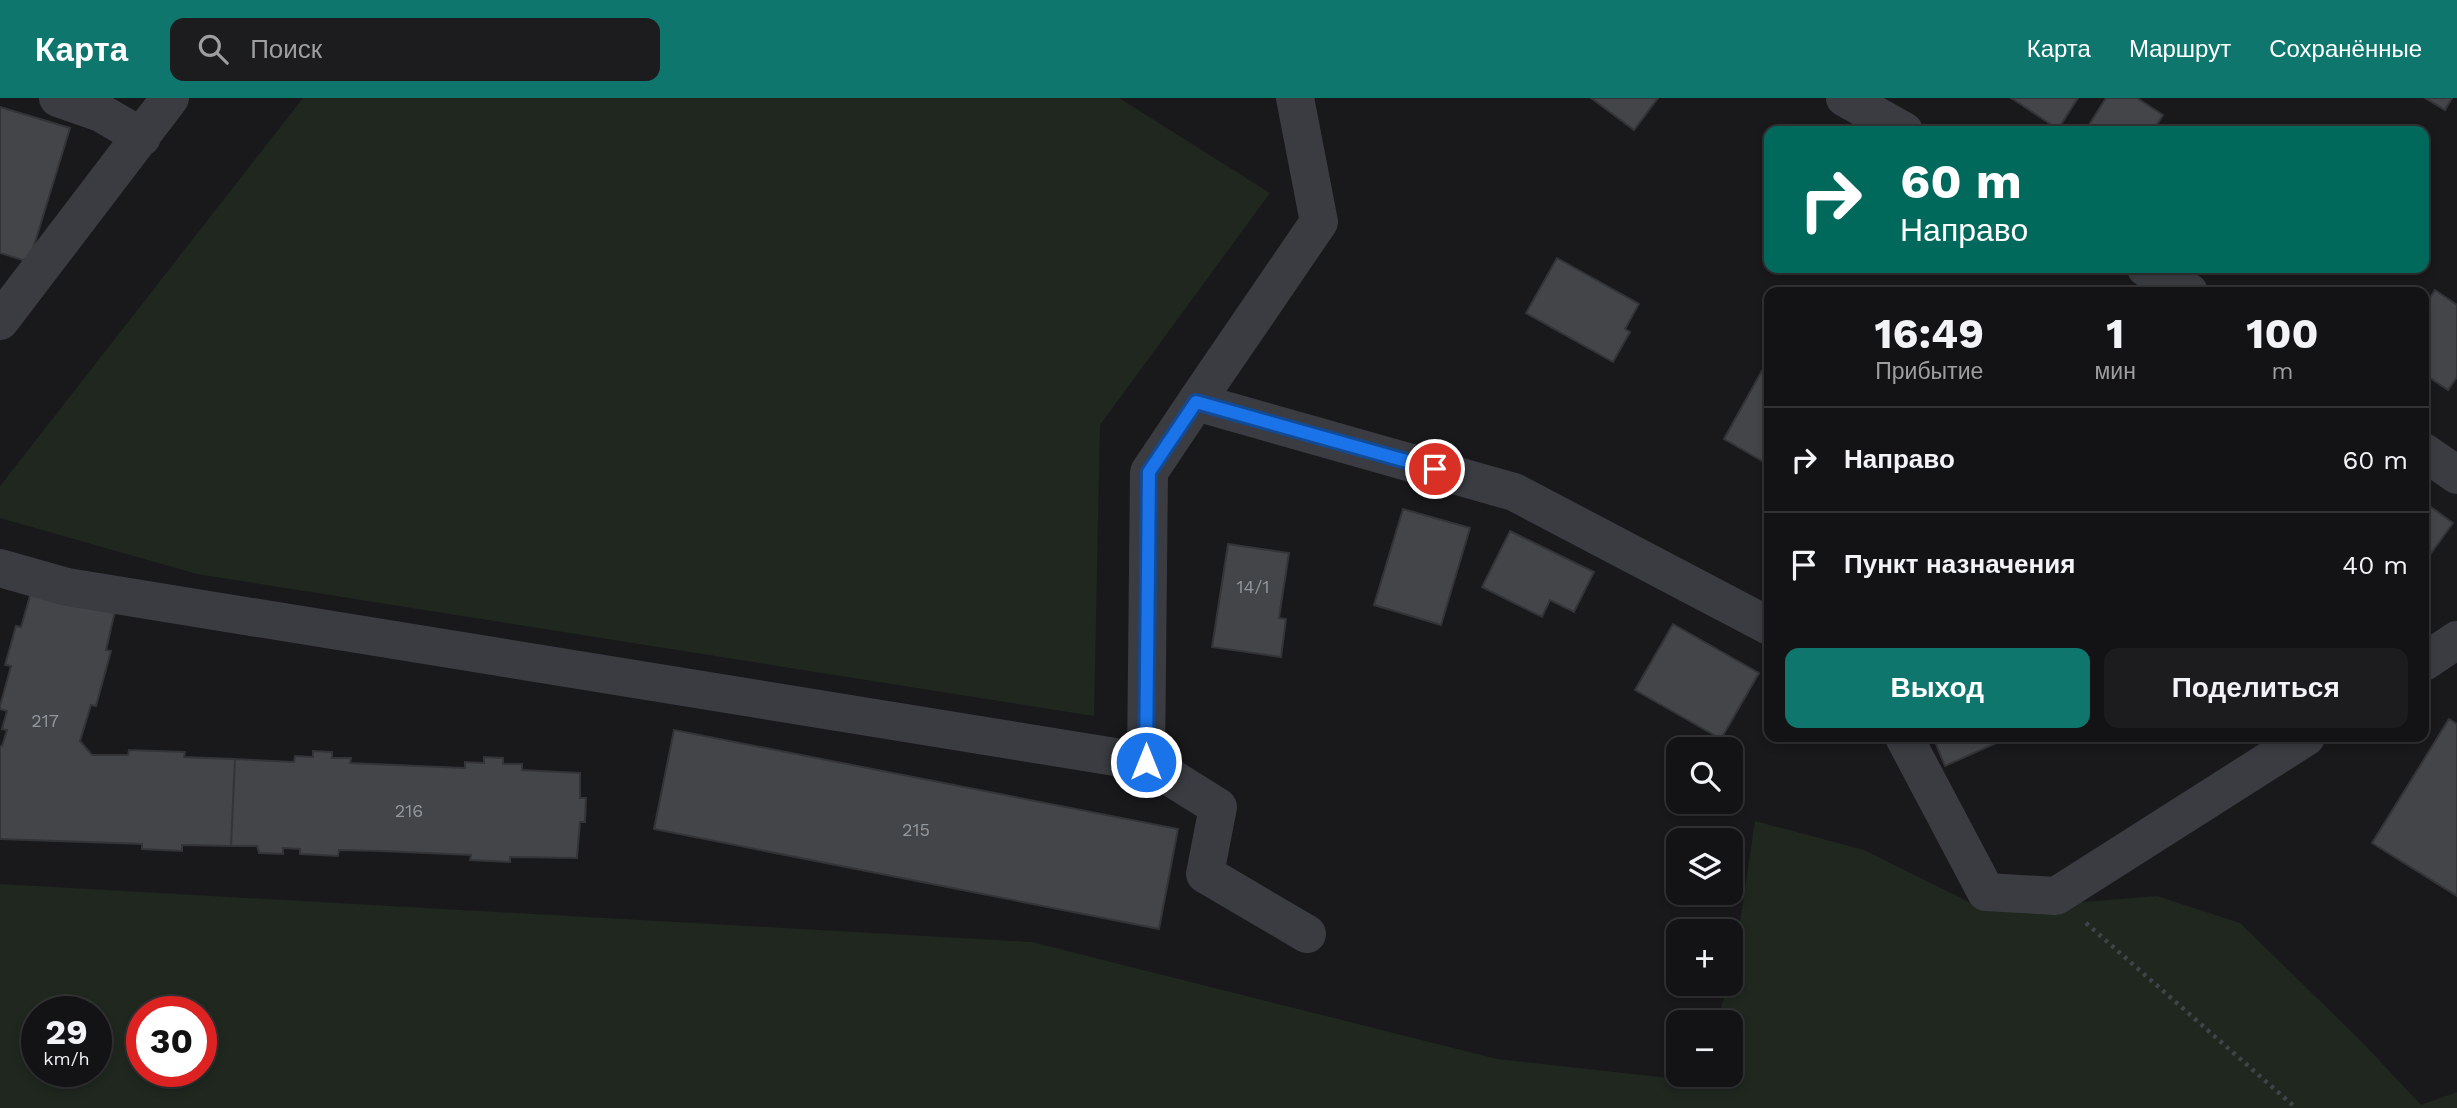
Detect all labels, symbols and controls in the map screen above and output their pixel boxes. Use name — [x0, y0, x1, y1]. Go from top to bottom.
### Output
search box — [170, 18, 660, 81]
text: Карта — [35, 30, 128, 69]
icon: search — [194, 30, 232, 68]
text: Поиск — [250, 34, 322, 64]
text: Карта — [2027, 35, 2091, 63]
text: Маршрут — [2129, 35, 2231, 63]
text: Сохранённые — [2269, 35, 2422, 63]
text: 60 m — [1900, 152, 2022, 210]
icon: right — [1785, 154, 1876, 245]
text: Направо — [1900, 211, 2028, 249]
text: 16:49 — [1874, 309, 1984, 358]
text: 1 — [2106, 309, 2124, 358]
text: 100 — [2246, 309, 2319, 358]
text: Прибытие — [1875, 358, 1983, 385]
text: мин — [2095, 358, 2136, 385]
text: m — [2272, 358, 2293, 385]
pin — [1405, 439, 1465, 499]
icon: right — [1785, 441, 1823, 479]
text: Направо — [1844, 444, 1955, 474]
text: 60 m — [2342, 445, 2408, 475]
icon: arrive — [1416, 450, 1454, 488]
icon: arrive — [1785, 546, 1823, 584]
text: Пункт назначения — [1844, 549, 2075, 579]
text: 40 m — [2342, 550, 2408, 580]
house number: 14/1 — [1237, 576, 1269, 597]
button: Выход — [1785, 648, 2090, 728]
button: Поделиться — [2104, 648, 2408, 728]
house number: 217 — [31, 710, 59, 731]
position arrow — [1109, 725, 1183, 799]
map controls — [1666, 737, 1743, 1087]
button: search — [1666, 737, 1743, 814]
house number: 216 — [395, 800, 423, 821]
house number: 215 — [902, 819, 930, 840]
button: layers — [1666, 828, 1743, 905]
button: + — [1666, 919, 1743, 996]
speed limit sign: 30 — [126, 996, 217, 1087]
button: − — [1666, 1010, 1743, 1087]
text: 29 — [45, 1011, 88, 1053]
text: km/h — [43, 1048, 90, 1069]

